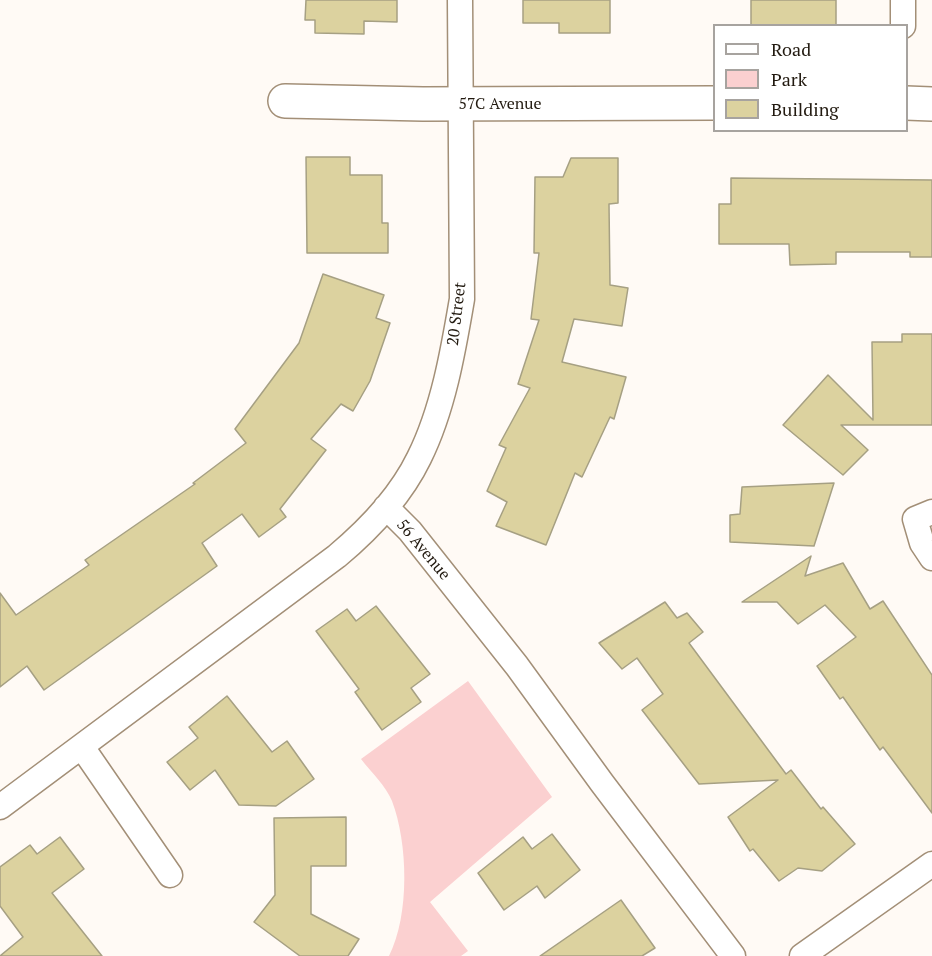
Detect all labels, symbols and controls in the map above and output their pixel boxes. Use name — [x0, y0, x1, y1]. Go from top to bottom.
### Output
legend — [713, 24, 908, 132]
text: Road — [771, 37, 811, 61]
text: Park — [771, 67, 807, 91]
street label: 57C Avenue — [458, 94, 542, 114]
text: Building — [771, 97, 839, 121]
street label: 20 Street — [444, 281, 470, 347]
street label: 56 Avenue — [392, 516, 454, 584]

